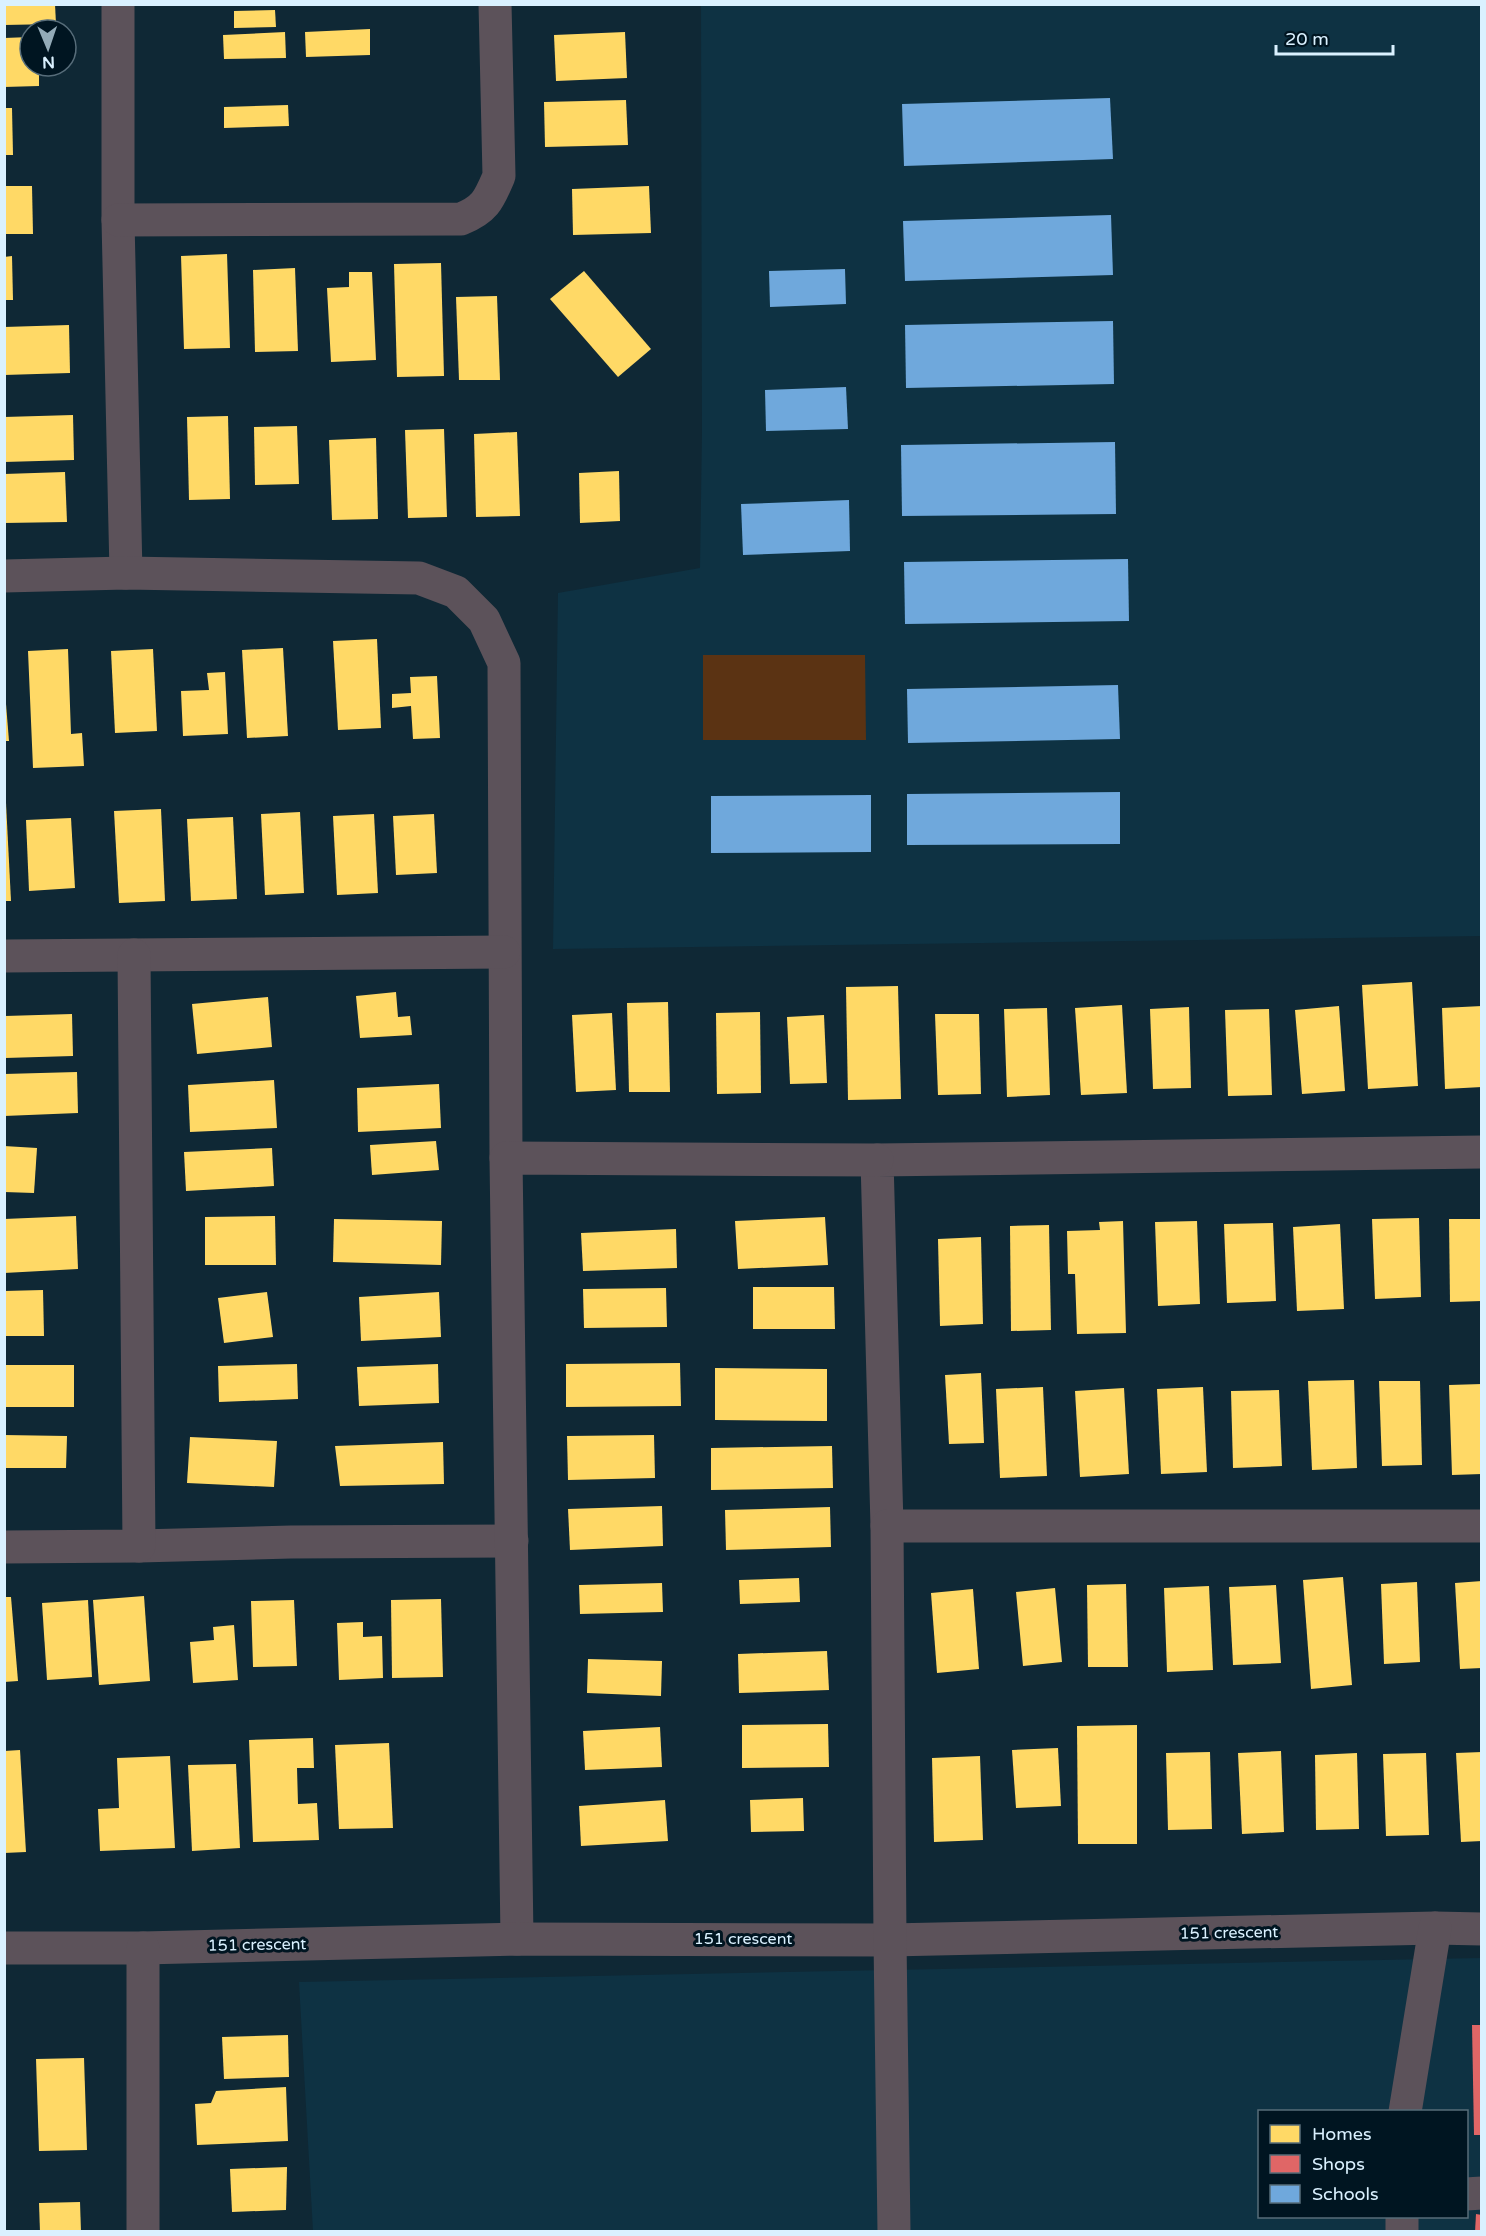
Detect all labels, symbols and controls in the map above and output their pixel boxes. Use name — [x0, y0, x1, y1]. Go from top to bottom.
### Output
north arrow — [18, 18, 78, 78]
scale bar — [1276, 18, 1393, 56]
text: 20 m — [1285, 28, 1329, 50]
text: N — [42, 52, 55, 72]
street label: 151 crescent — [1180, 1922, 1278, 1944]
street label: 151 crescent — [694, 1929, 792, 1949]
street label: 151 crescent — [208, 1934, 306, 1956]
legend — [1258, 2110, 1468, 2218]
text: Homes — [1312, 2123, 1372, 2145]
text: Shops — [1312, 2153, 1365, 2175]
text: Schools — [1312, 2183, 1379, 2205]

